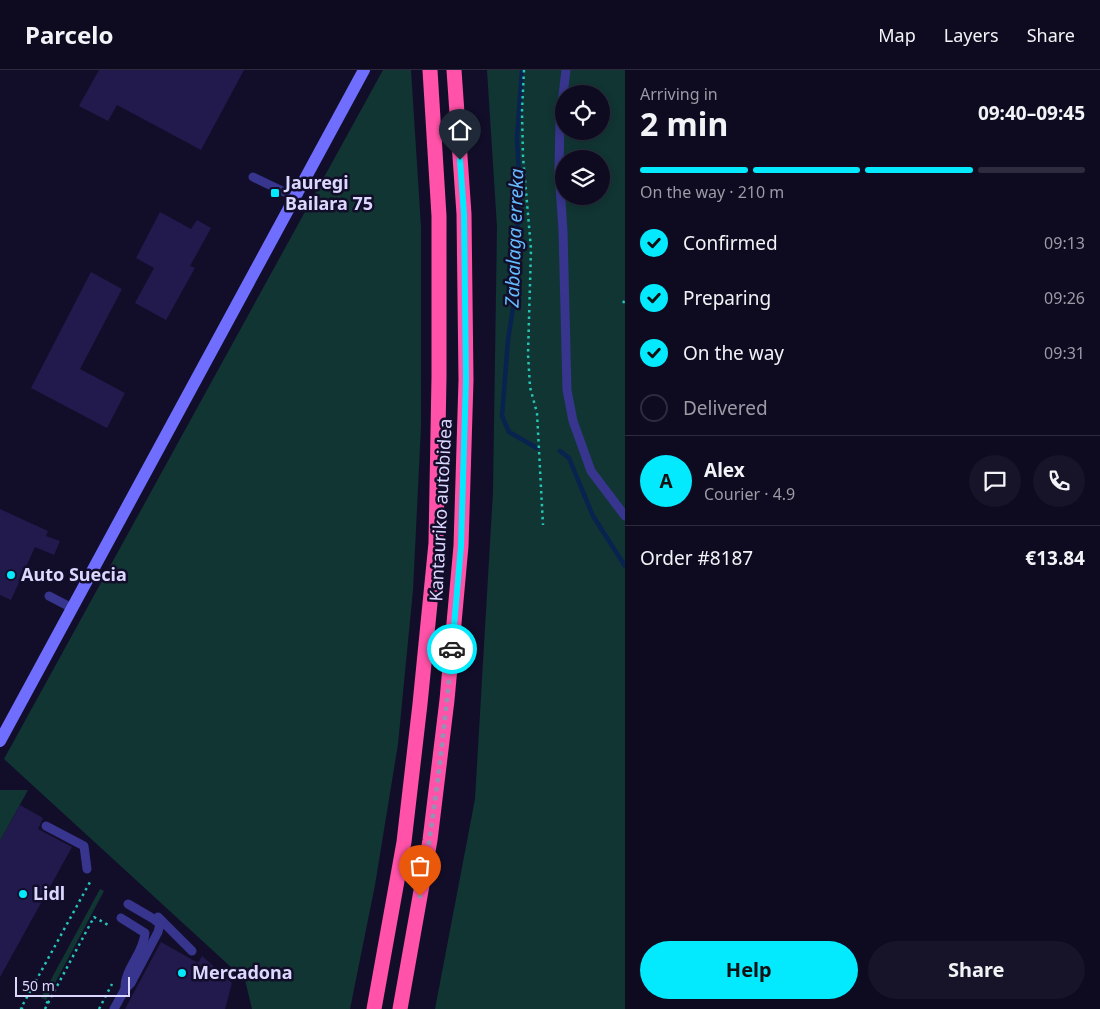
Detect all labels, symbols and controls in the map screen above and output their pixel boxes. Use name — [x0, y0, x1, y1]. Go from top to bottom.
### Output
text: Parcelo — [25, 18, 113, 51]
text: Map — [878, 23, 916, 47]
text: Layers — [944, 23, 999, 47]
text: Share — [1027, 23, 1075, 47]
text: Arriving in — [640, 83, 718, 105]
map controls — [555, 85, 610, 205]
button: locate — [555, 85, 610, 140]
text: 09:40–09:45 — [978, 100, 1085, 126]
text: 2 min — [640, 102, 728, 145]
pin — [439, 109, 481, 160]
icon: home — [446, 116, 474, 144]
button: layers — [555, 150, 610, 205]
water label: Zabalaga erreka — [499, 168, 529, 309]
place label: Jauregi Bailara 75 — [283, 170, 373, 215]
text: On the way · 210 m — [640, 181, 784, 203]
marker: Jauregi Bailara 75 — [269, 187, 281, 199]
icon: check — [640, 229, 668, 257]
text: Confirmed — [683, 230, 778, 256]
text: 09:13 — [1044, 232, 1085, 254]
icon: check — [640, 284, 668, 312]
text: Preparing — [683, 285, 771, 311]
text: 09:26 — [1044, 287, 1085, 309]
icon: check — [640, 339, 668, 367]
text: On the way — [683, 340, 784, 366]
text: 09:31 — [1044, 342, 1085, 364]
text: Delivered — [683, 395, 768, 421]
street label: Kantauriko autobidea — [423, 418, 457, 602]
button: chat — [969, 455, 1021, 507]
button: phone — [1033, 455, 1085, 507]
text: Alex — [704, 457, 745, 483]
text: A — [659, 468, 673, 494]
text: Courier · 4.9 — [704, 483, 795, 505]
text: Order #8187 — [640, 545, 753, 571]
text: €13.84 — [1025, 545, 1085, 571]
place label: Auto Suecia — [21, 562, 127, 586]
marker: Auto Suecia — [5, 569, 17, 581]
courier — [427, 624, 477, 674]
icon: car — [438, 635, 466, 663]
pin — [399, 845, 441, 896]
icon: bag — [406, 852, 434, 880]
place label: Lidl — [33, 881, 65, 905]
marker: Lidl — [17, 888, 29, 900]
button: Help — [640, 941, 858, 999]
button: Share — [868, 941, 1085, 999]
place label: Mercadona — [192, 960, 293, 984]
marker: Mercadona — [176, 967, 188, 979]
scale bar — [15, 974, 130, 997]
text: 50 m — [22, 976, 55, 995]

